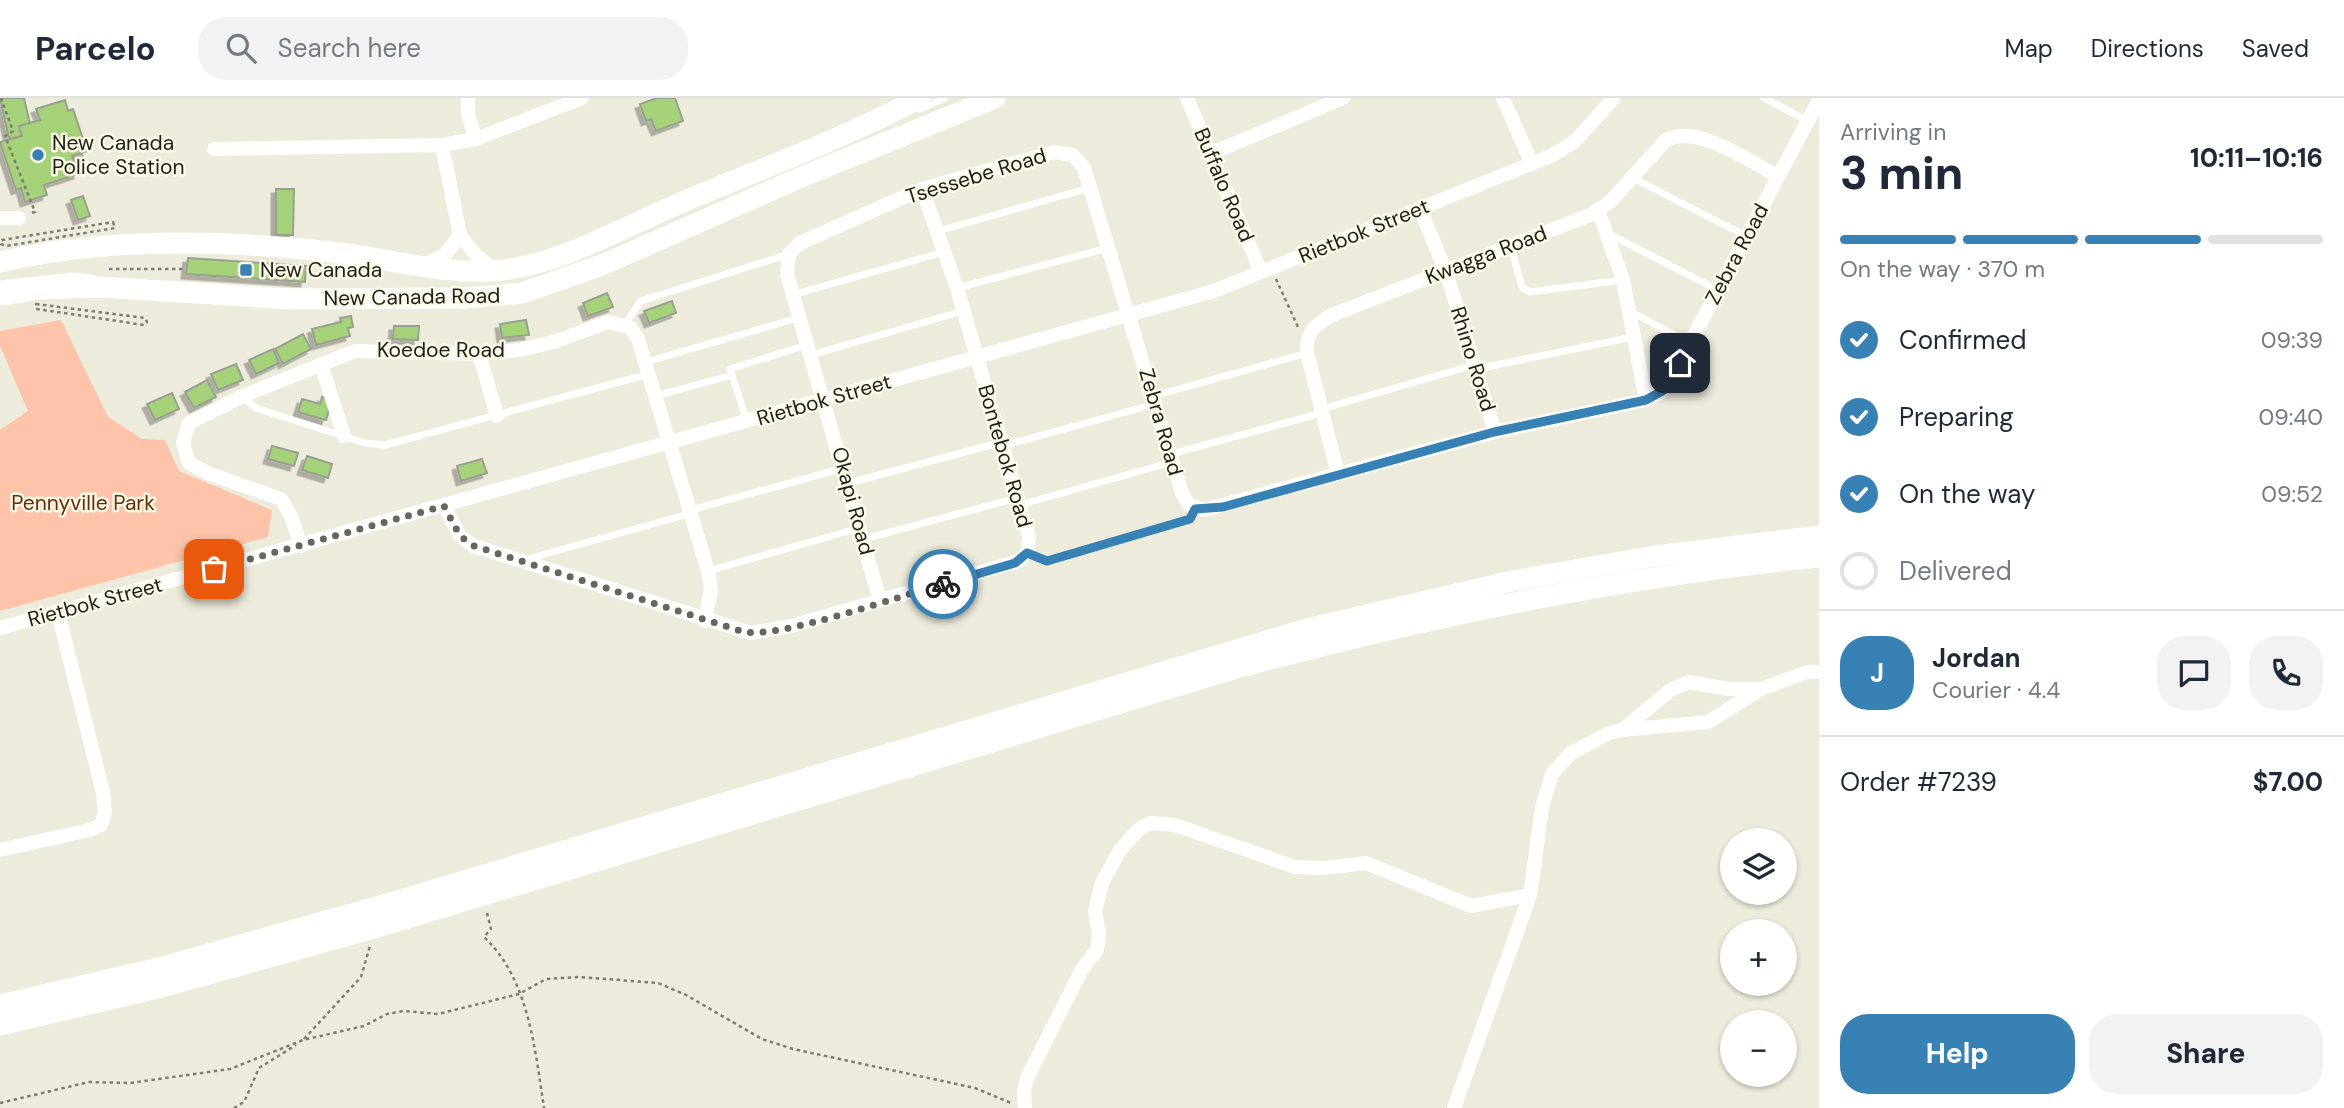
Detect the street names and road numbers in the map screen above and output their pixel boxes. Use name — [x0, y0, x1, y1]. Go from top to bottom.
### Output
street label: Buffalo Road — [1187, 124, 1261, 246]
street label: Tsessebe Road — [902, 141, 1050, 211]
street label: Rietbok Street — [1294, 192, 1434, 270]
street label: Zebra Road — [1699, 199, 1775, 309]
street label: Kwagga Road — [1421, 219, 1551, 291]
street label: New Canada Road — [323, 281, 501, 313]
street label: Rhino Road — [1444, 303, 1502, 415]
street label: Koedoe Road — [377, 336, 505, 364]
street label: Zebra Road — [1132, 365, 1190, 479]
street label: Rietbok Street — [754, 367, 894, 433]
street label: Bontebok Road — [971, 381, 1039, 531]
street label: Okapi Road — [825, 444, 881, 558]
street label: Rietbok Street — [24, 571, 166, 633]

